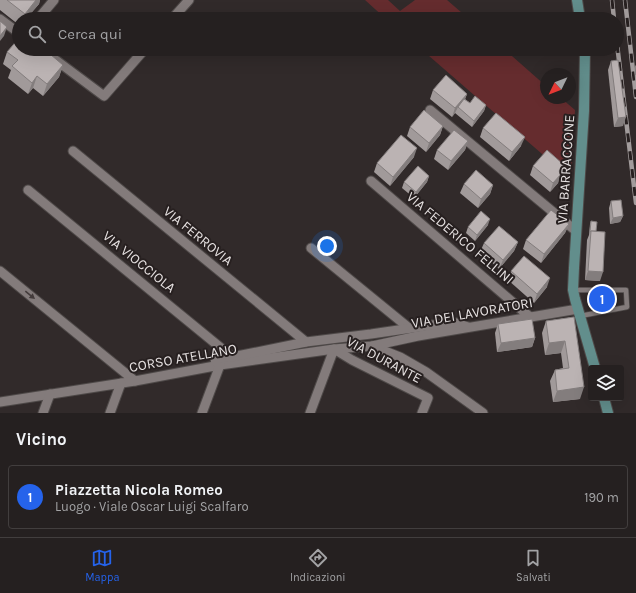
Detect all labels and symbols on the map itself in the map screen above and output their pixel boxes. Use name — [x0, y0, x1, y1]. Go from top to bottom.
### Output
north arrow — [540, 68, 576, 104]
street label: VIA BARRACCONE — [554, 114, 578, 224]
street label: VIA FEDERICO FELLINI — [403, 188, 517, 288]
street label: VIA FERROVIA — [160, 203, 236, 269]
street label: VIA VIOCCIOLA — [99, 227, 179, 297]
your location — [317, 236, 337, 256]
pin: 1 — [589, 284, 615, 314]
one-way arrow — [25, 291, 36, 300]
street label: VIA DEI LAVORATORI — [410, 294, 534, 332]
street label: VIA DURANTE — [344, 333, 424, 387]
street label: CORSO ATELLANO — [128, 340, 238, 376]

